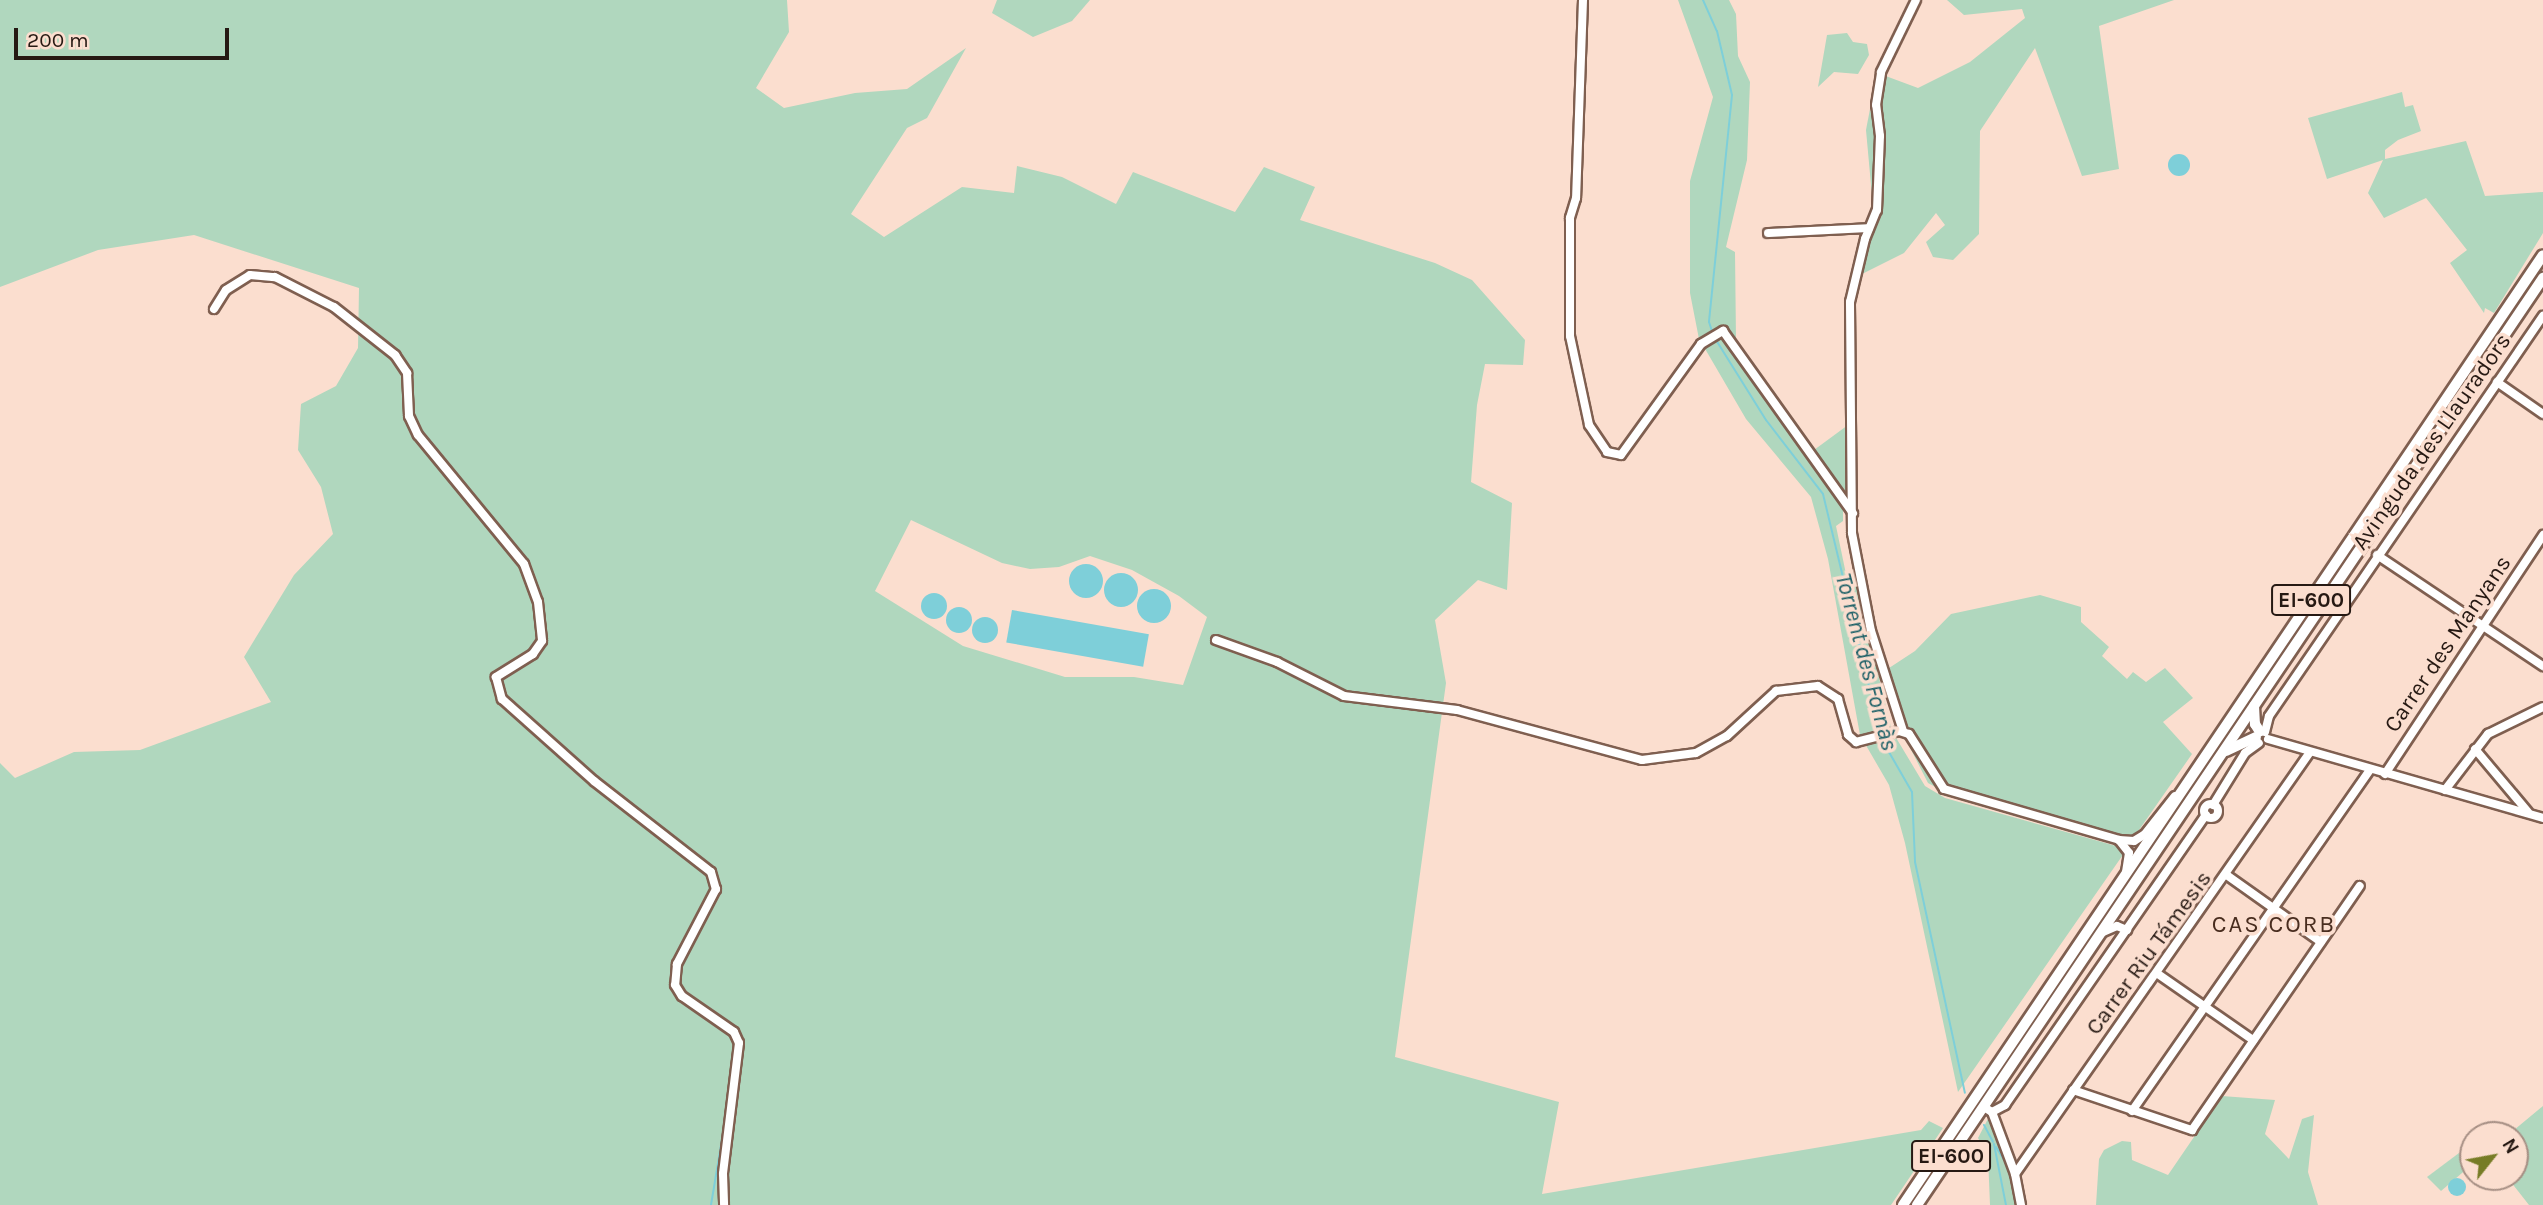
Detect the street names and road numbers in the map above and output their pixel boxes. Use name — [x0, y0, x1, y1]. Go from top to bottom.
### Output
street label: Avinguda des Llauradors — [2347, 328, 2517, 556]
street label: Carrer des Manyans — [2379, 550, 2517, 738]
road number: EI-600 — [2271, 582, 2351, 618]
street label: Carrer Riu Támesis — [2080, 866, 2218, 1040]
road number: EI-600 — [1911, 1138, 1991, 1174]

